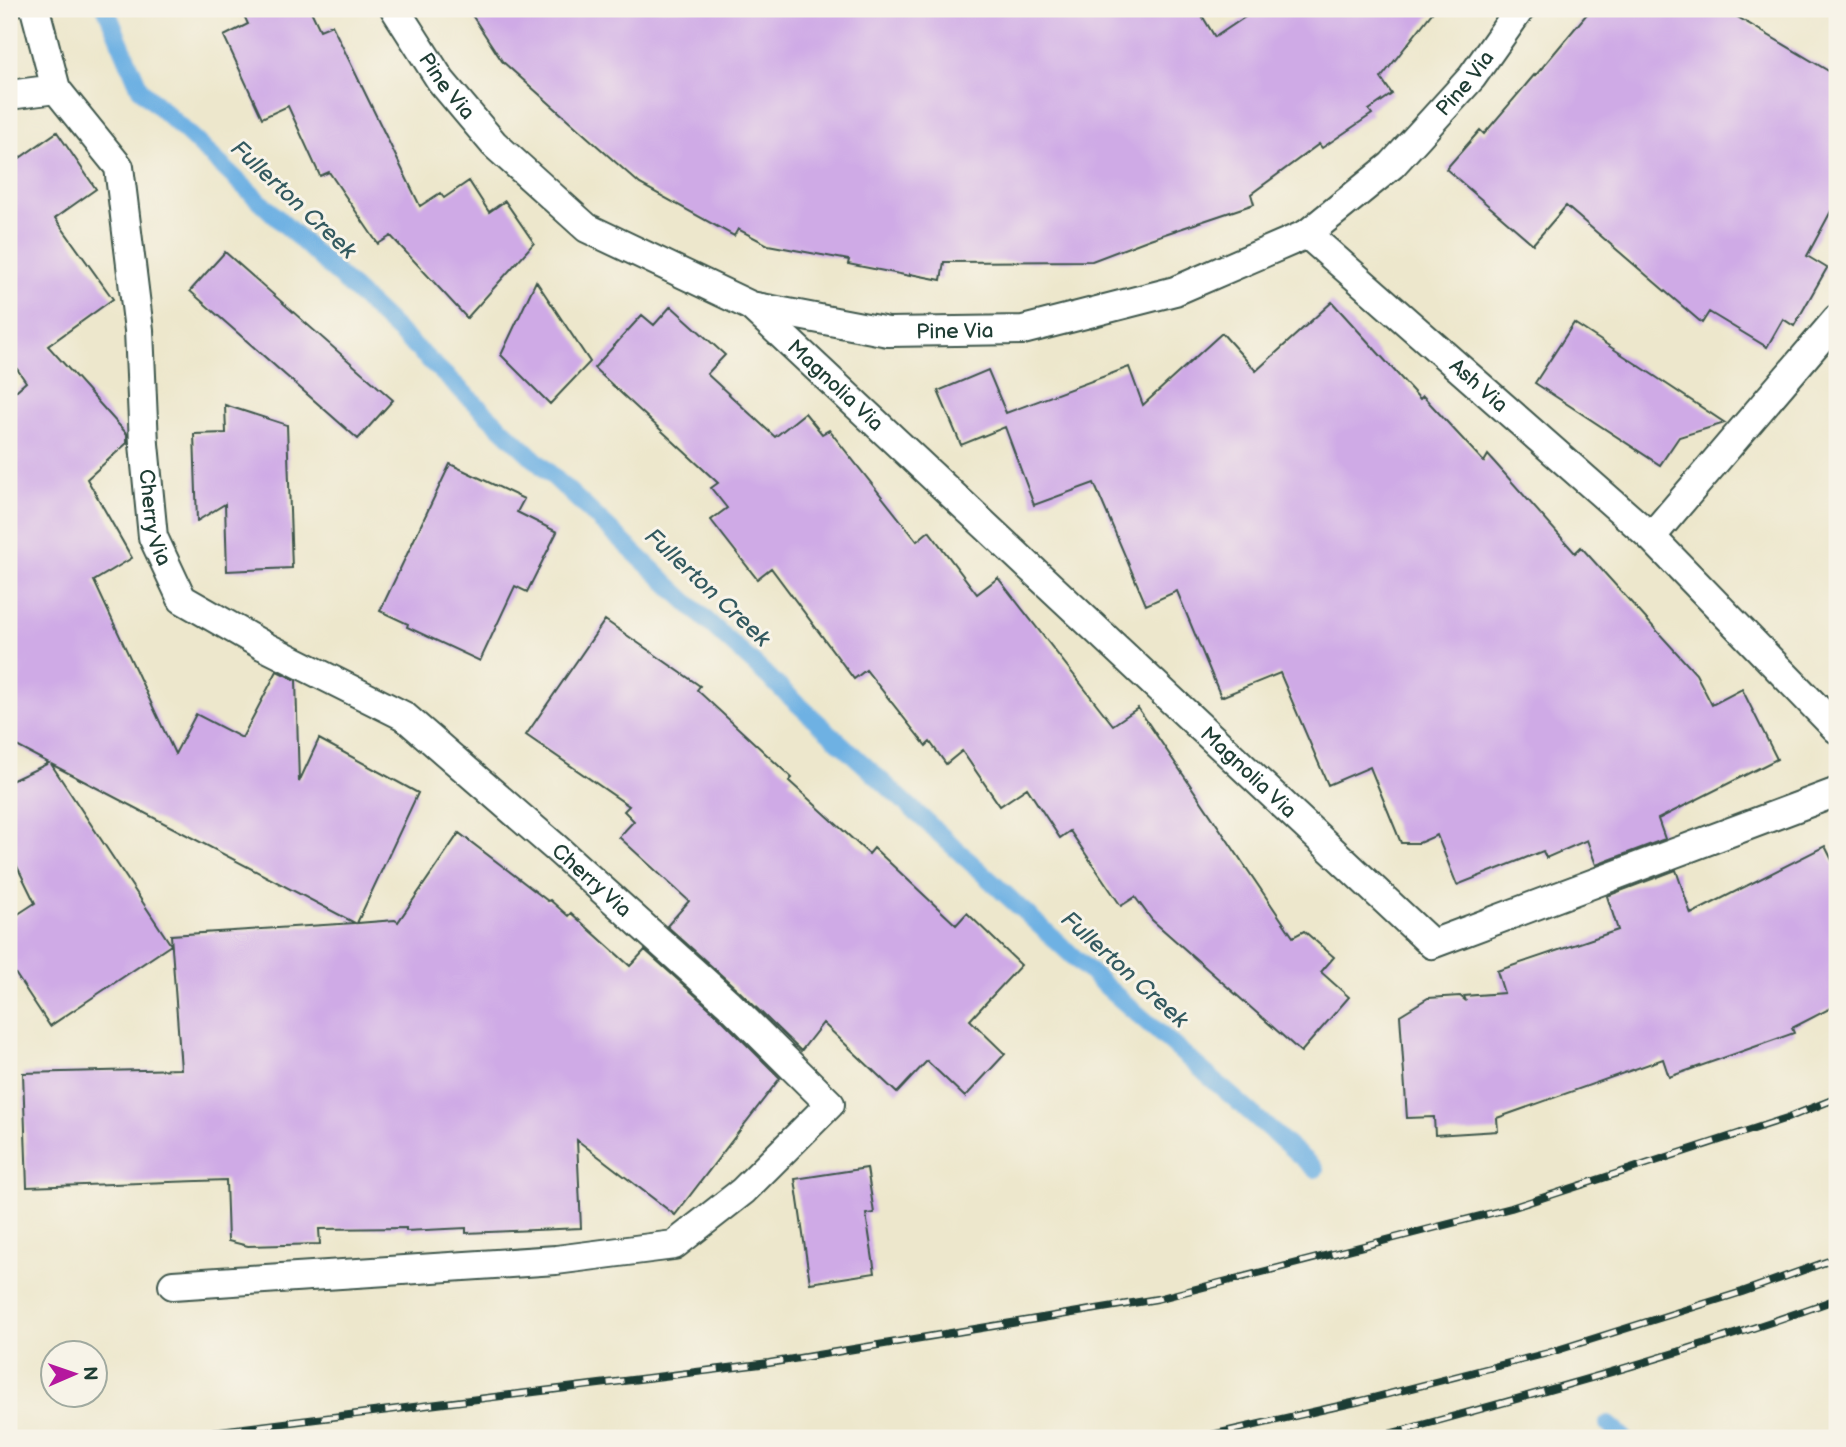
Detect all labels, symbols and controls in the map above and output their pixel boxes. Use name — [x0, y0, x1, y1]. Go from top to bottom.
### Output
street label: Pine Via — [1431, 46, 1500, 121]
street label: Pine Via — [413, 48, 480, 125]
water label: Fullerton Creek — [225, 135, 362, 265]
street label: Pine Via — [916, 318, 994, 345]
street label: Magnolia Via — [782, 335, 888, 437]
street label: Ash Via — [1444, 354, 1513, 418]
street label: Cherry Via — [133, 468, 177, 570]
water label: Fullerton Creek — [639, 523, 776, 653]
street label: Magnolia Via — [1195, 722, 1302, 824]
street label: Cherry Via — [547, 838, 636, 923]
water label: Fullerton Creek — [1055, 905, 1194, 1035]
north arrow — [38, 1338, 108, 1408]
text: N — [78, 1366, 101, 1381]

